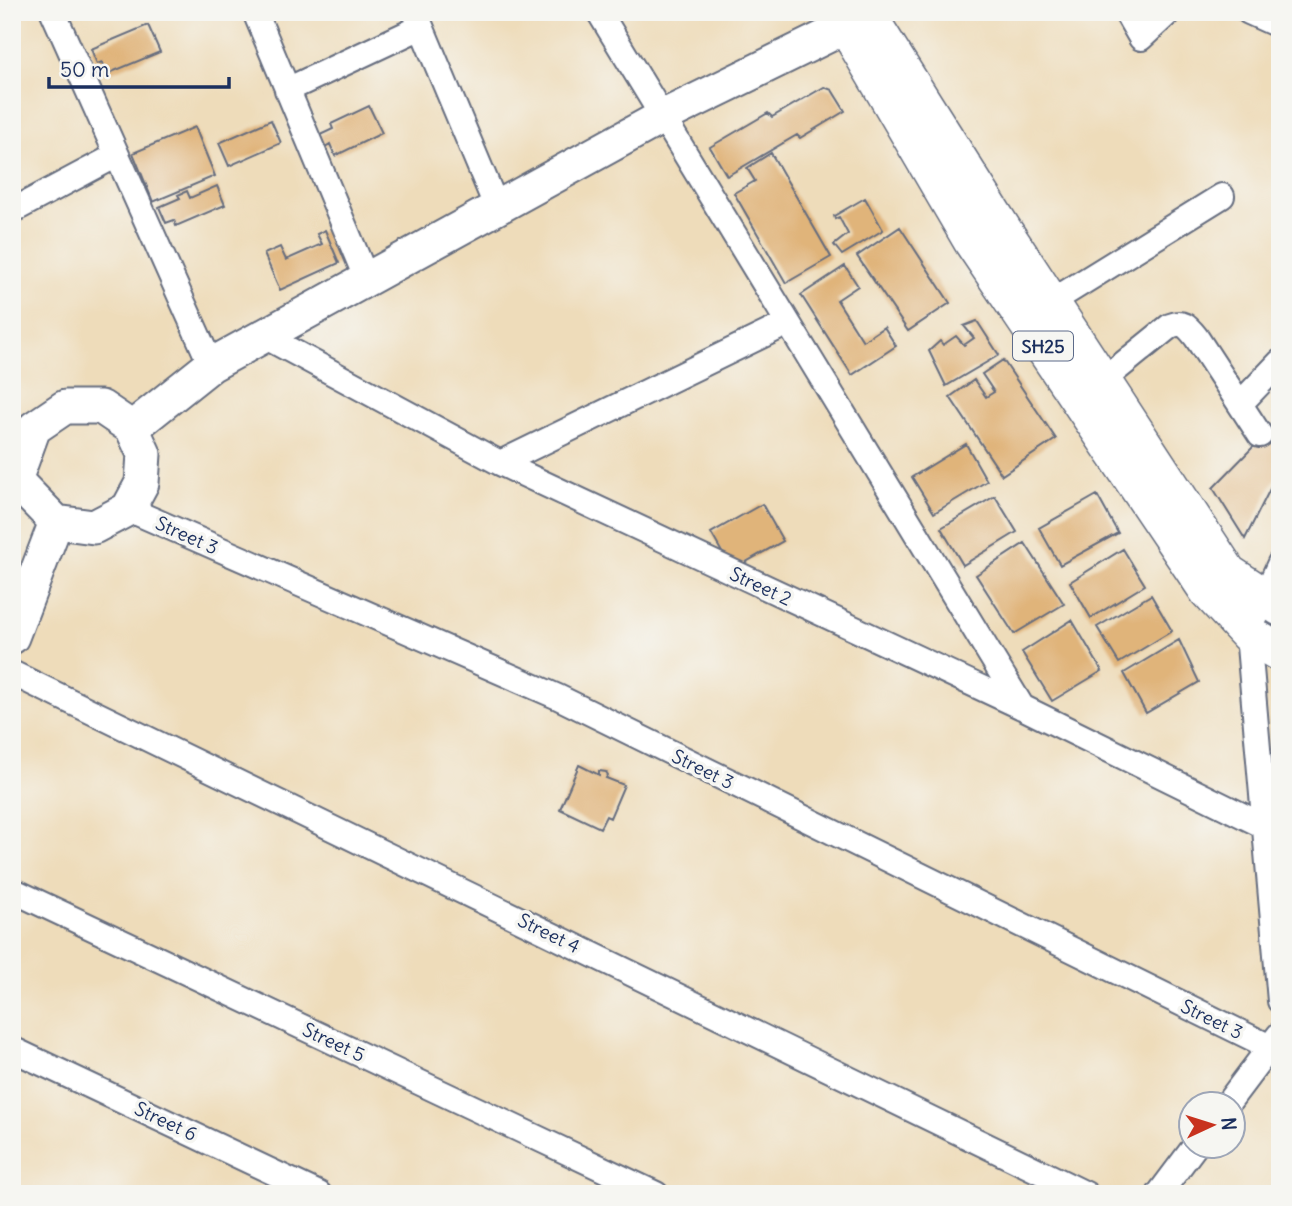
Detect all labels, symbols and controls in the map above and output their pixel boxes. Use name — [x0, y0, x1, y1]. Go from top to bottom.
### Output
scale bar — [49, 46, 229, 90]
text: 50 m — [60, 56, 109, 83]
road number: SH25 — [1013, 332, 1073, 360]
street label: Street 3 — [152, 511, 222, 559]
street label: Street 2 — [726, 561, 796, 611]
street label: Street 3 — [668, 744, 738, 794]
street label: Street 4 — [514, 908, 584, 958]
street label: Street 3 — [1177, 994, 1247, 1044]
street label: Street 5 — [299, 1017, 369, 1067]
north arrow — [1176, 1090, 1246, 1160]
street label: Street 6 — [131, 1096, 201, 1146]
text: N — [1217, 1116, 1241, 1131]

